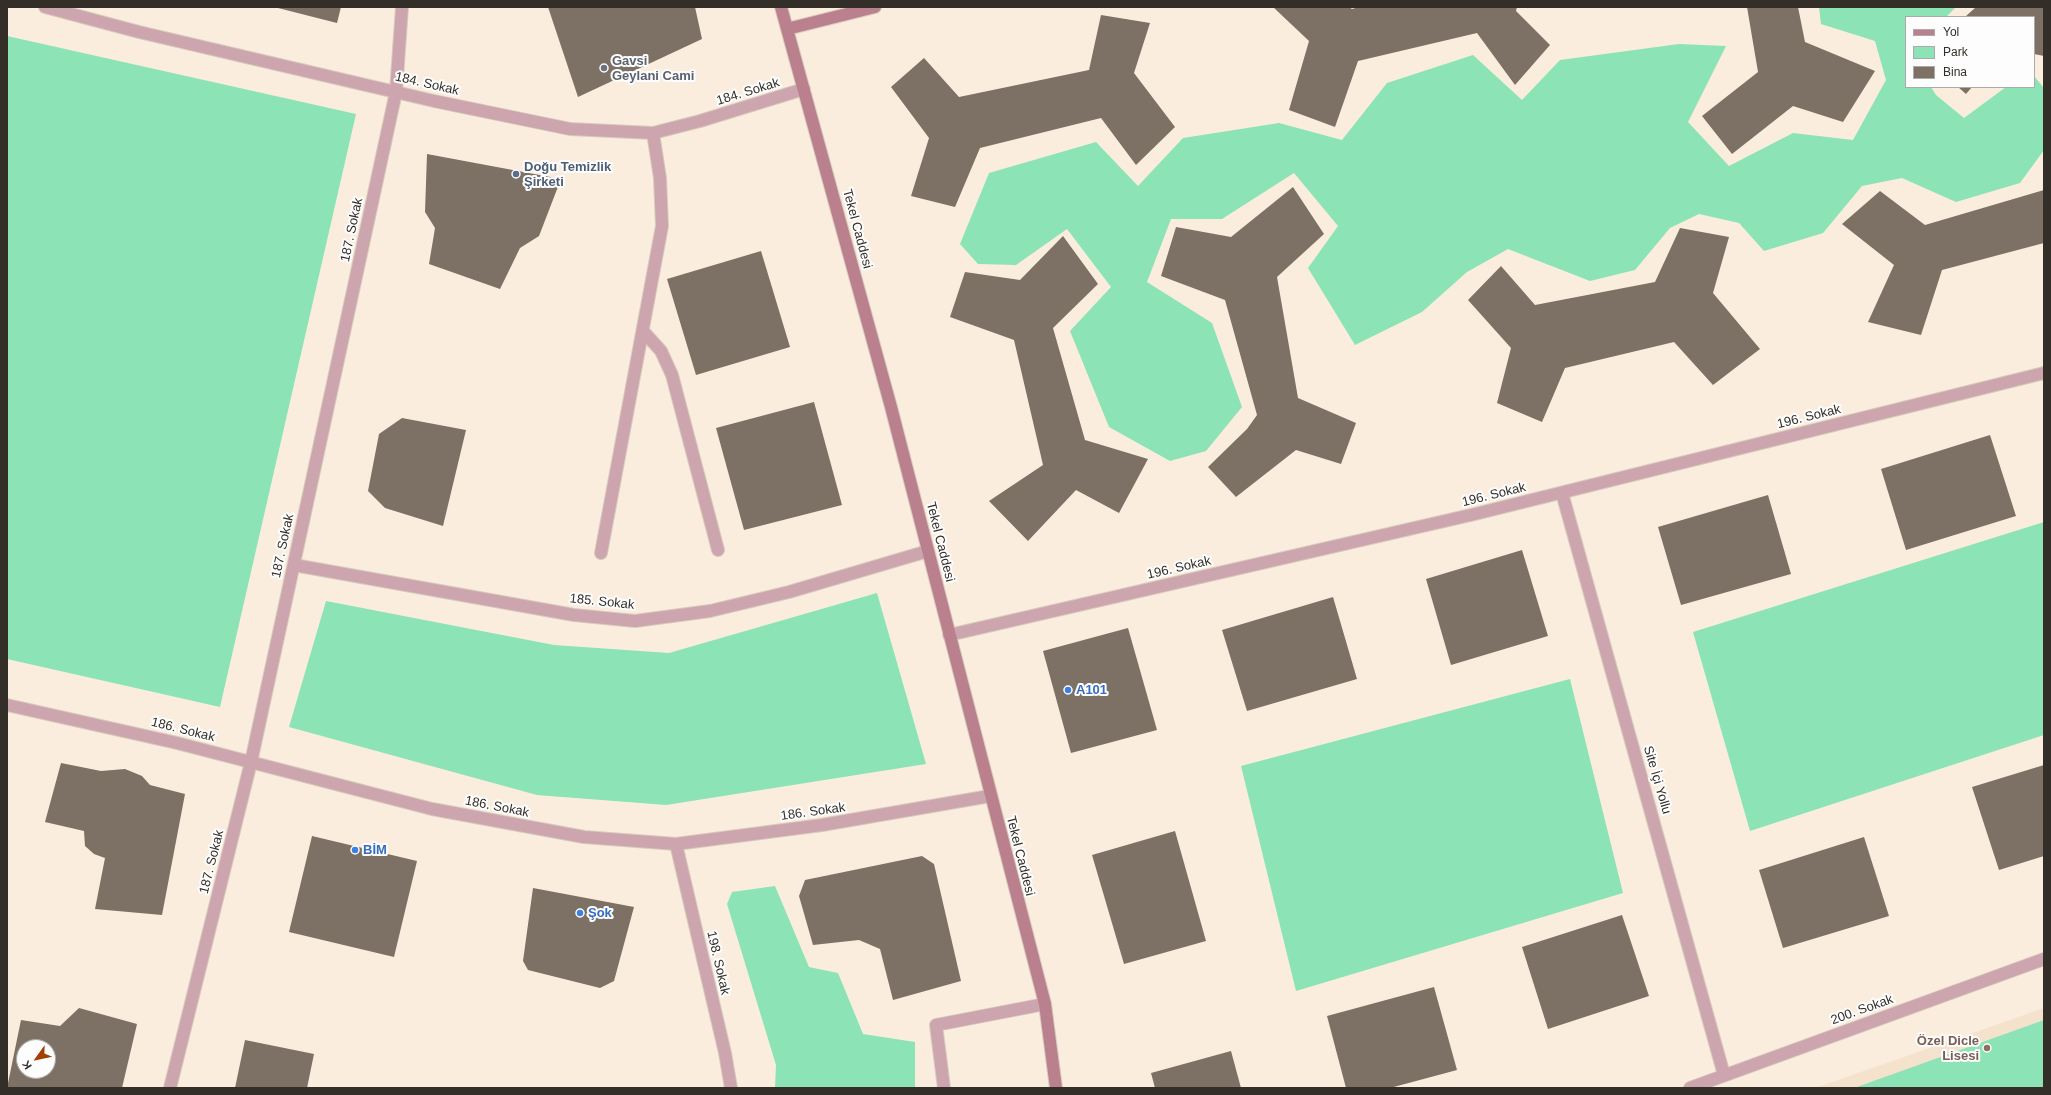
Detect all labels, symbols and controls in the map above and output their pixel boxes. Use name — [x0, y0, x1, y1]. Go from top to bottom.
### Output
legend — [1905, 16, 2035, 88]
text: Yol — [1943, 25, 1959, 39]
text: Park — [1943, 45, 1968, 59]
place label: Gavsi Geylani Cami — [612, 53, 694, 84]
marker: Gavsi Geylani Cami — [599, 63, 609, 73]
text: Bina — [1943, 65, 1967, 79]
street label: 184. Sokak — [394, 69, 460, 99]
street label: 184. Sokak — [715, 75, 781, 109]
place label: Doğu Temizlik Şirketi — [524, 159, 611, 190]
marker: Doğu Temizlik Şirketi — [511, 169, 521, 179]
street label: Tekel Caddesi — [839, 188, 875, 270]
street label: 187. Sokak — [338, 197, 366, 263]
street label: 196. Sokak — [1776, 402, 1842, 432]
street label: 196. Sokak — [1461, 480, 1527, 510]
street label: Tekel Caddesi — [923, 500, 957, 584]
street label: 187. Sokak — [269, 513, 297, 579]
street label: 196. Sokak — [1146, 553, 1212, 583]
street label: 185. Sokak — [569, 591, 635, 613]
place label: A101 — [1076, 682, 1107, 698]
marker: A101 — [1063, 685, 1073, 695]
street label: 186. Sokak — [150, 715, 216, 745]
street label: Site İçi Yollu — [1640, 744, 1674, 816]
street label: 186. Sokak — [464, 793, 530, 821]
street label: 186. Sokak — [780, 800, 846, 824]
street label: Tekel Caddesi — [1003, 814, 1037, 898]
street label: 187. Sokak — [197, 829, 227, 895]
place label: BİM — [363, 842, 387, 858]
marker: BİM — [350, 845, 360, 855]
place label: Şok — [588, 905, 612, 921]
marker: Şok — [575, 908, 585, 918]
street label: 198. Sokak — [703, 930, 733, 996]
street label: 200. Sokak — [1829, 992, 1895, 1028]
place label: Özel Dicle Lisesi — [1917, 1033, 1979, 1064]
north arrow — [16, 1039, 56, 1079]
marker: Özel Dicle Lisesi — [1982, 1043, 1992, 1053]
text: K — [20, 1058, 34, 1072]

